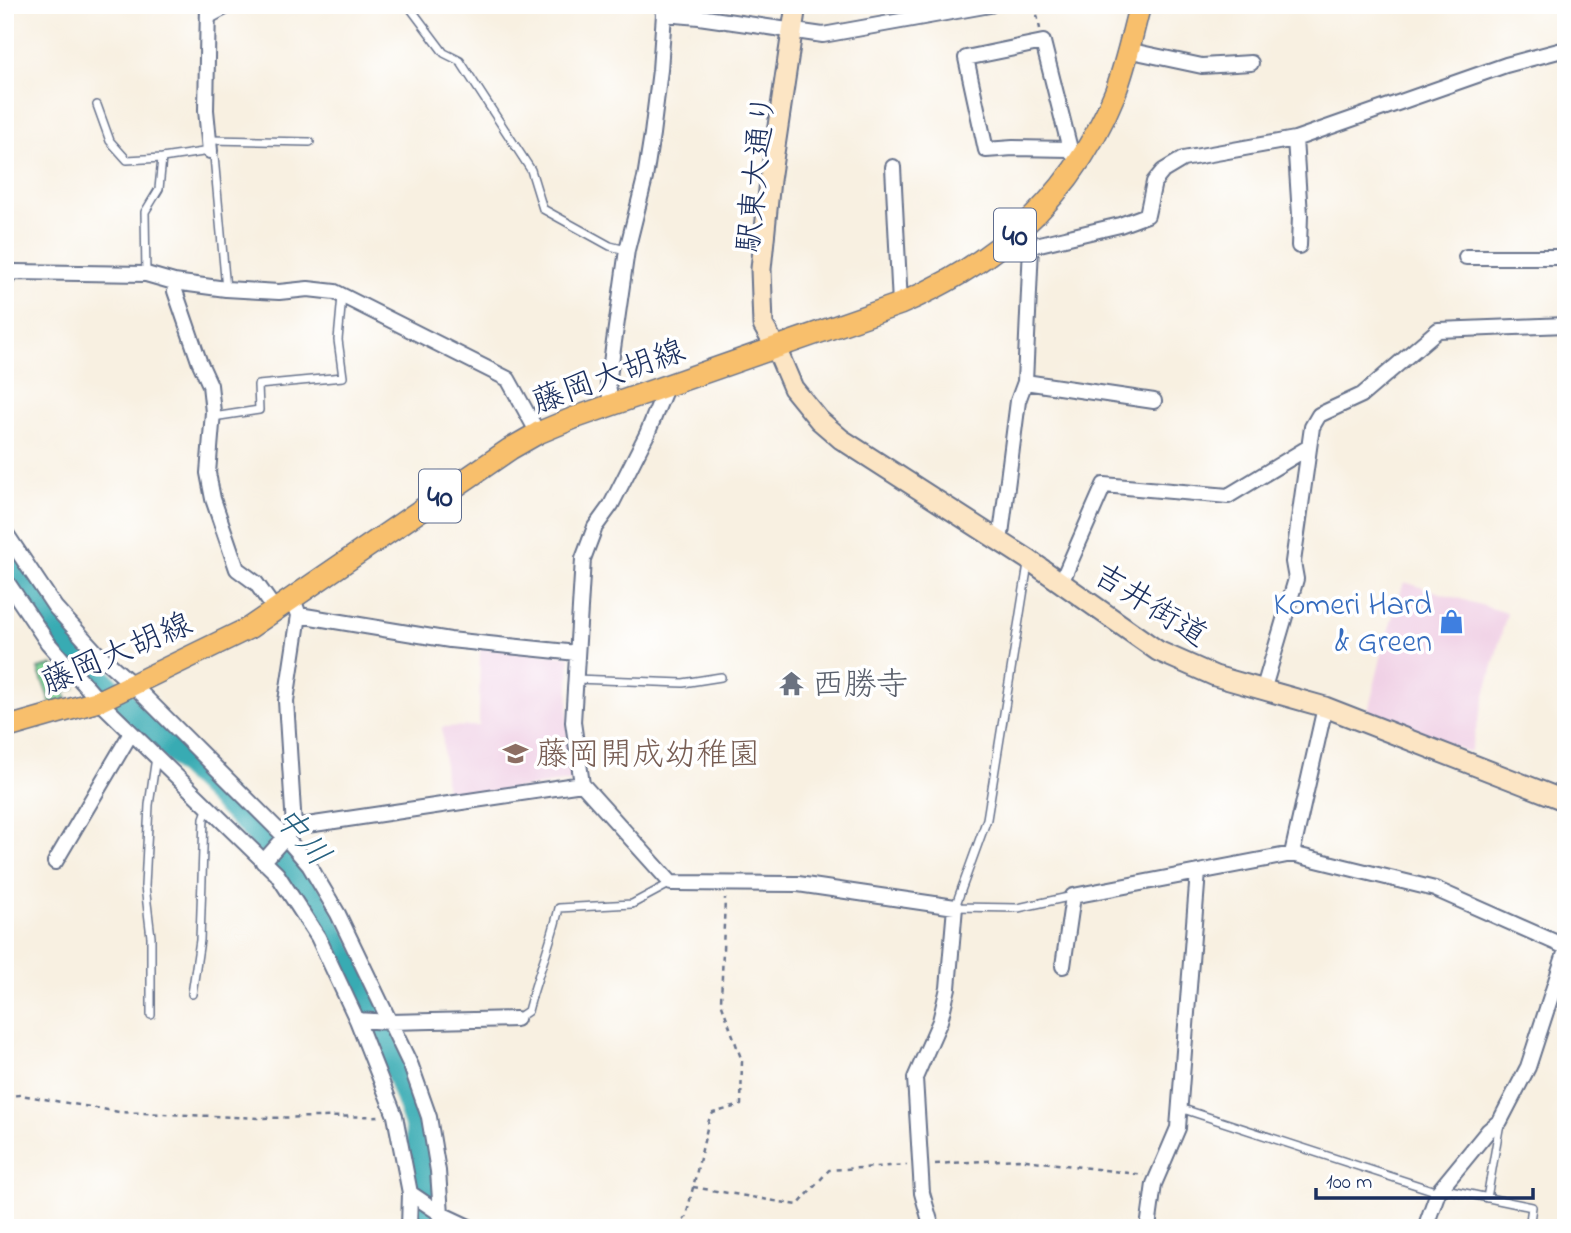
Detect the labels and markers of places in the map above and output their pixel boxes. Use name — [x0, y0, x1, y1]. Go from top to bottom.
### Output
place label: Komeri Hard & Green — [1273, 583, 1432, 667]
shop icon: Komeri Hard & Green — [1438, 607, 1466, 635]
place label: 西勝寺 — [812, 663, 908, 710]
temple icon: 西勝寺 — [778, 669, 806, 697]
place label: 藤岡開成幼稚園 — [536, 733, 760, 780]
school or university icon: 藤岡開成幼稚園 — [502, 739, 530, 767]

